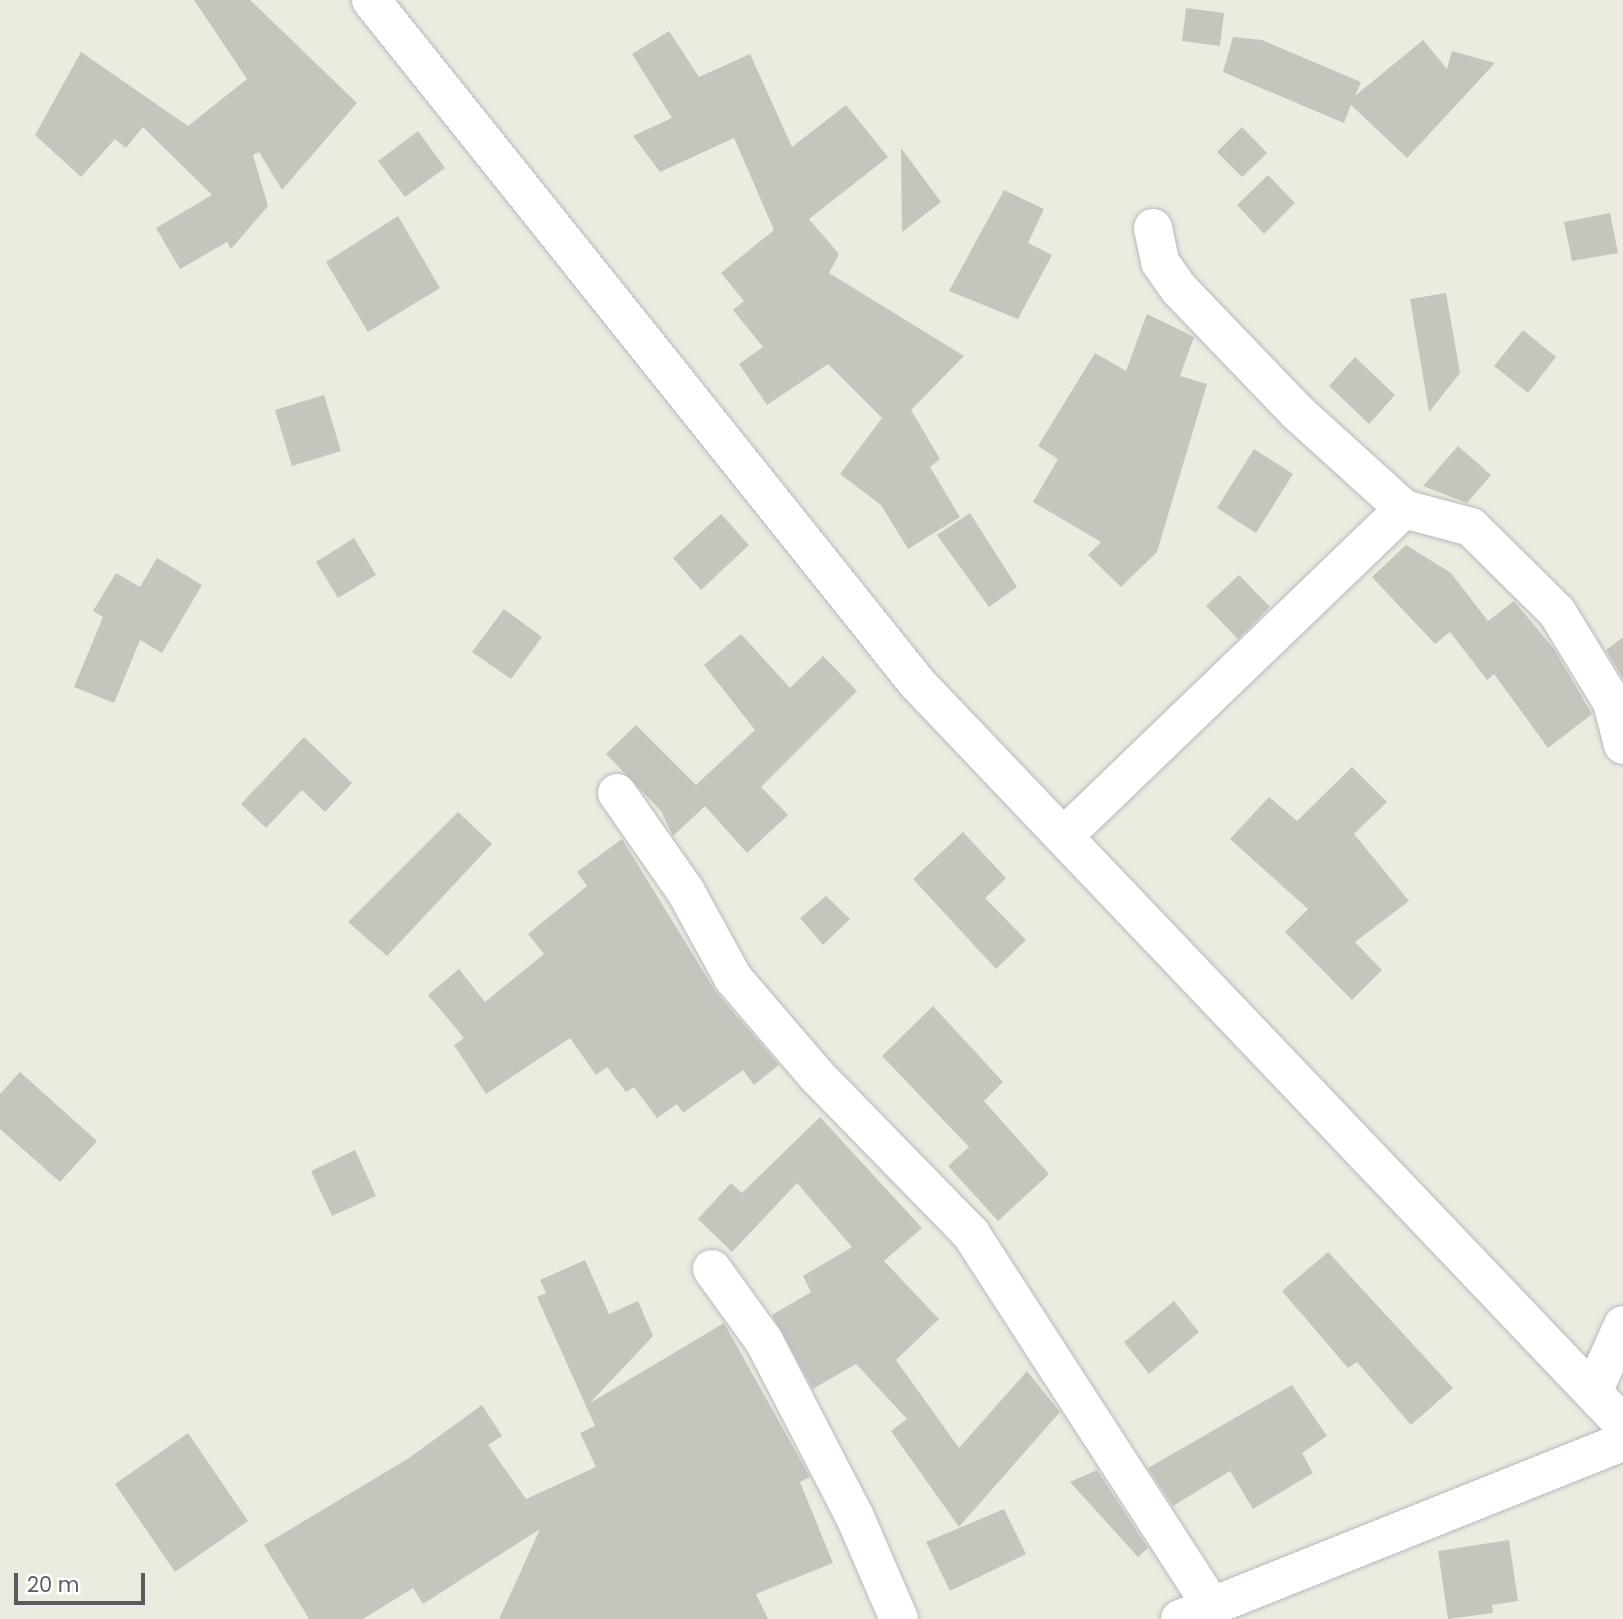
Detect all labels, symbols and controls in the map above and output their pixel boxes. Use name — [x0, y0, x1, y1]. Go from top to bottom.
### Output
scale bar — [18, 1560, 149, 1604]
text: 20 m — [27, 1570, 80, 1599]

